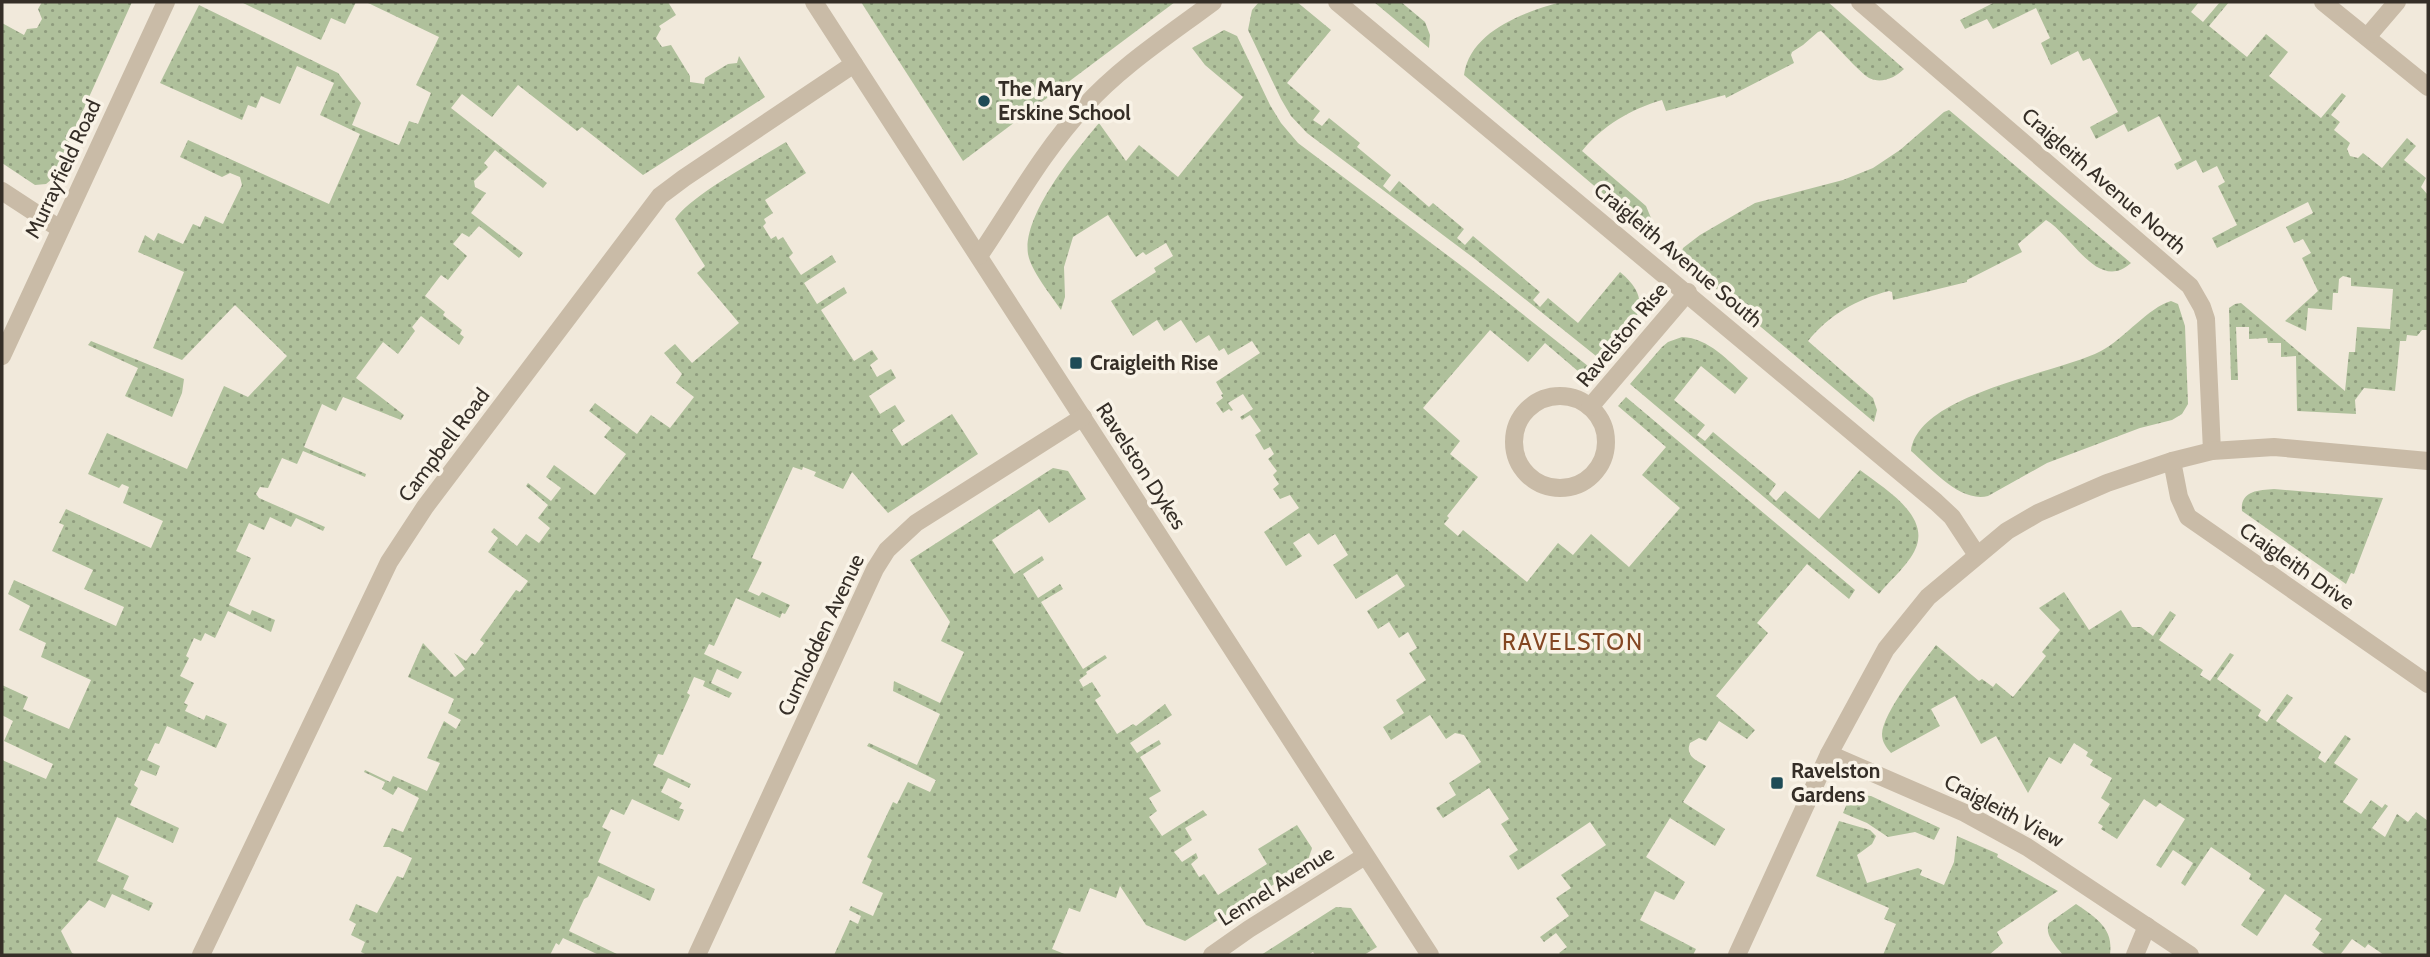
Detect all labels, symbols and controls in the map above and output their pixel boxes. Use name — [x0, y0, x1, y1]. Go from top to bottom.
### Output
place label: The Mary Erskine School — [998, 76, 1131, 125]
marker: The Mary Erskine School — [976, 93, 992, 109]
street label: Murrayfield Road — [19, 95, 106, 242]
street label: Craigleith Avenue North — [2017, 102, 2192, 259]
street label: Craigleith Avenue South — [1589, 177, 1768, 332]
street label: Ravelston Rise — [1571, 277, 1673, 392]
place label: Craigleith Rise — [1090, 350, 1218, 375]
marker: Craigleith Rise — [1068, 355, 1084, 371]
street label: Campbell Road — [393, 383, 494, 506]
street label: Ravelston Dykes — [1091, 398, 1192, 534]
street label: Craigleith Drive — [2235, 517, 2360, 615]
street label: Cumlodden Avenue — [772, 550, 869, 720]
district label: RAVELSTON — [1502, 628, 1644, 656]
place label: Ravelston Gardens — [1791, 758, 1880, 807]
street label: Craigleith View — [1940, 769, 2068, 853]
marker: Ravelston Gardens — [1769, 775, 1785, 791]
street label: Lennel Avenue — [1213, 840, 1338, 931]

